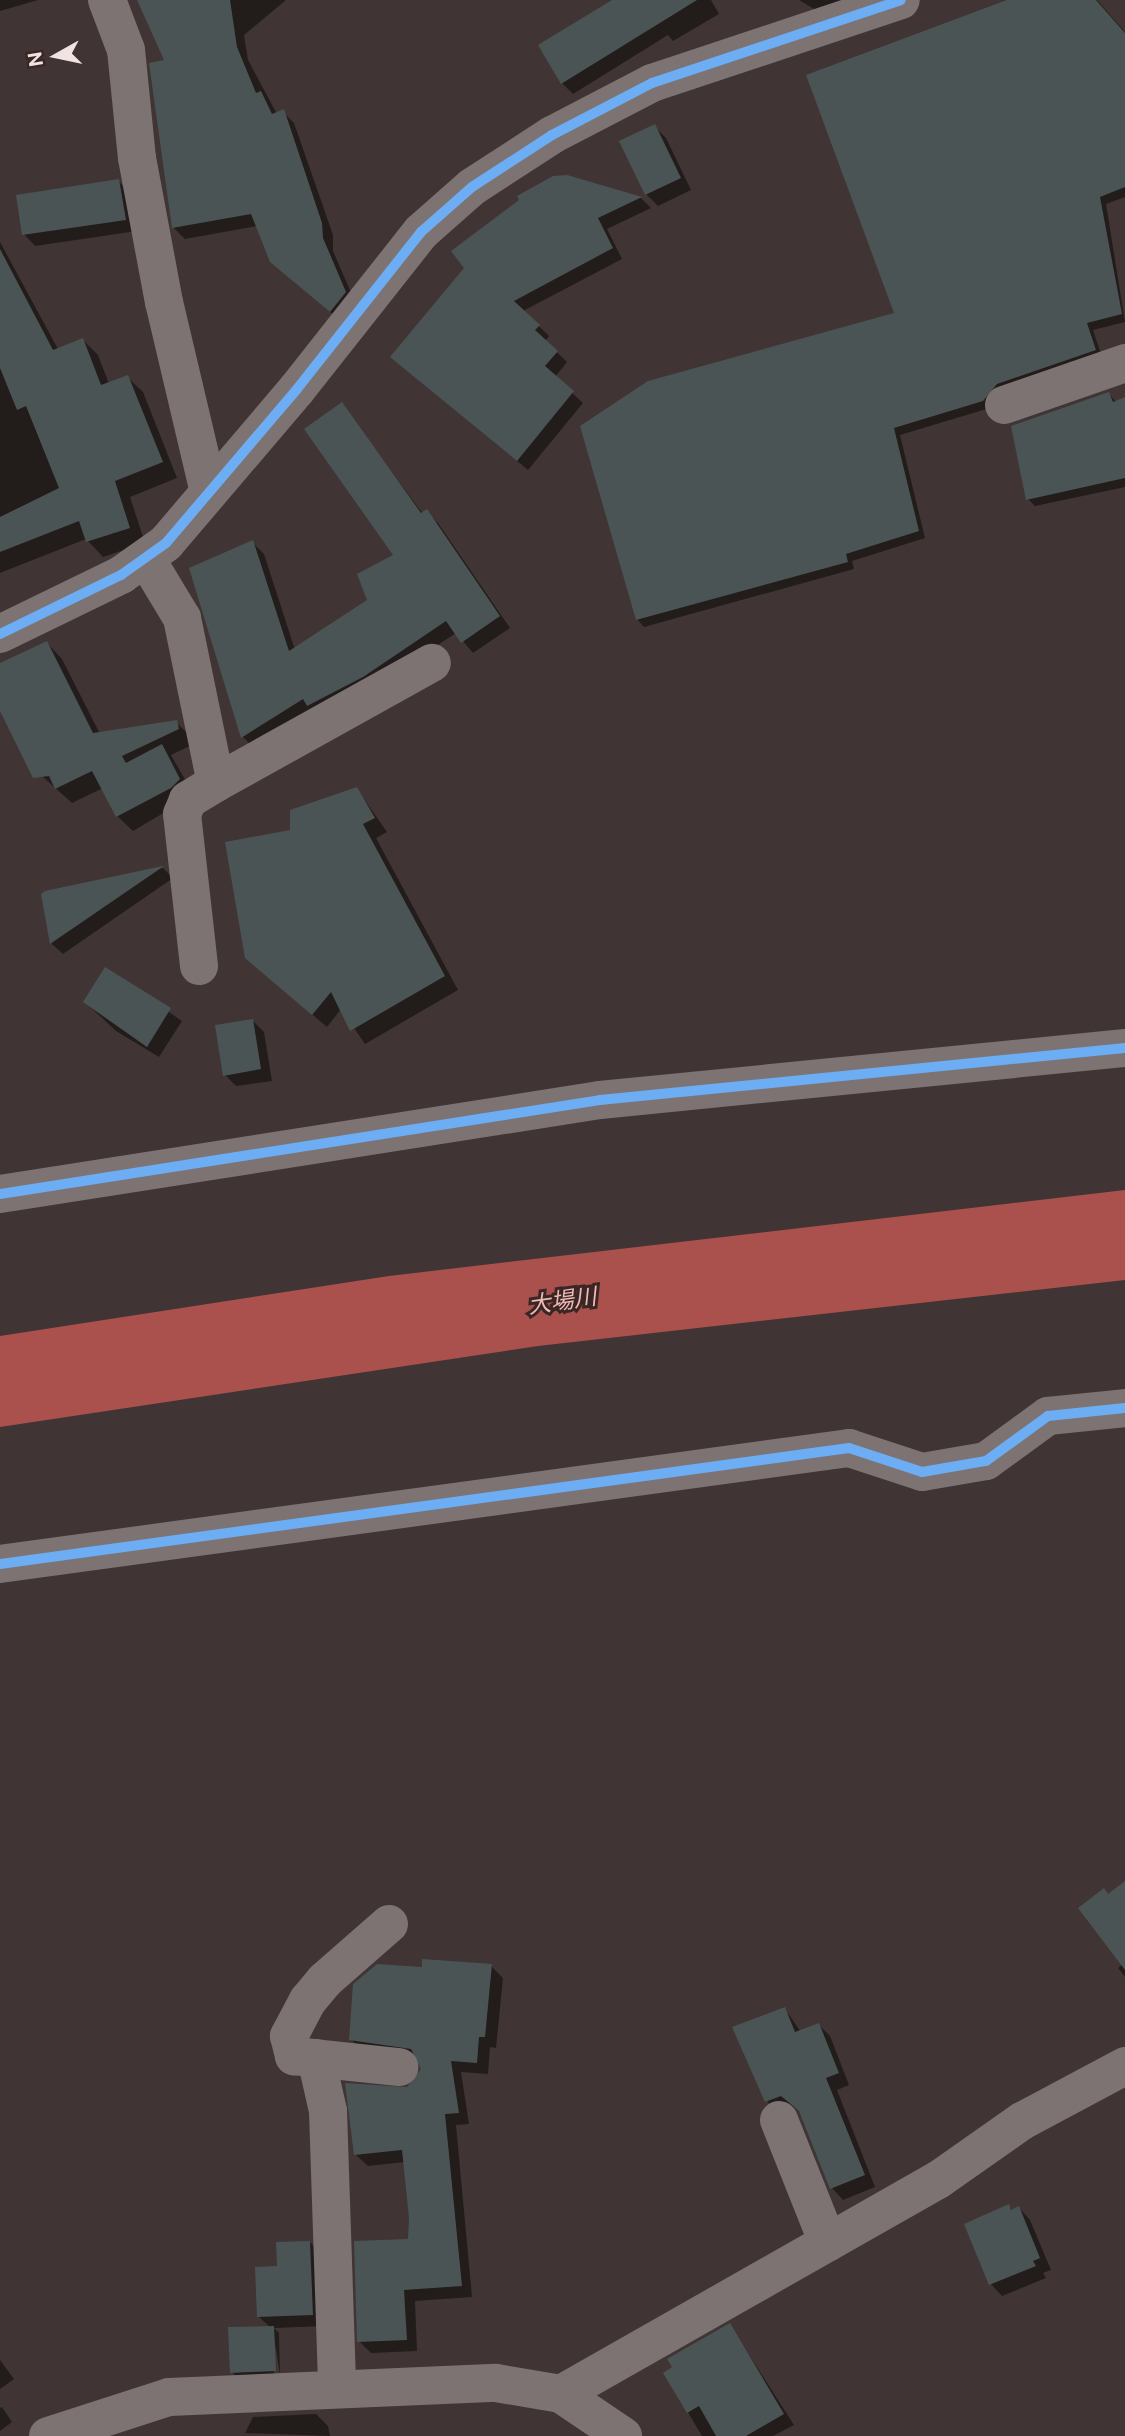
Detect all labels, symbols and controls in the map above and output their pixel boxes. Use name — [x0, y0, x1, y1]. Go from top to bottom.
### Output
north arrow — [21, 21, 91, 91]
text: N — [23, 50, 47, 68]
water label: 大場川 — [526, 1283, 598, 1319]

